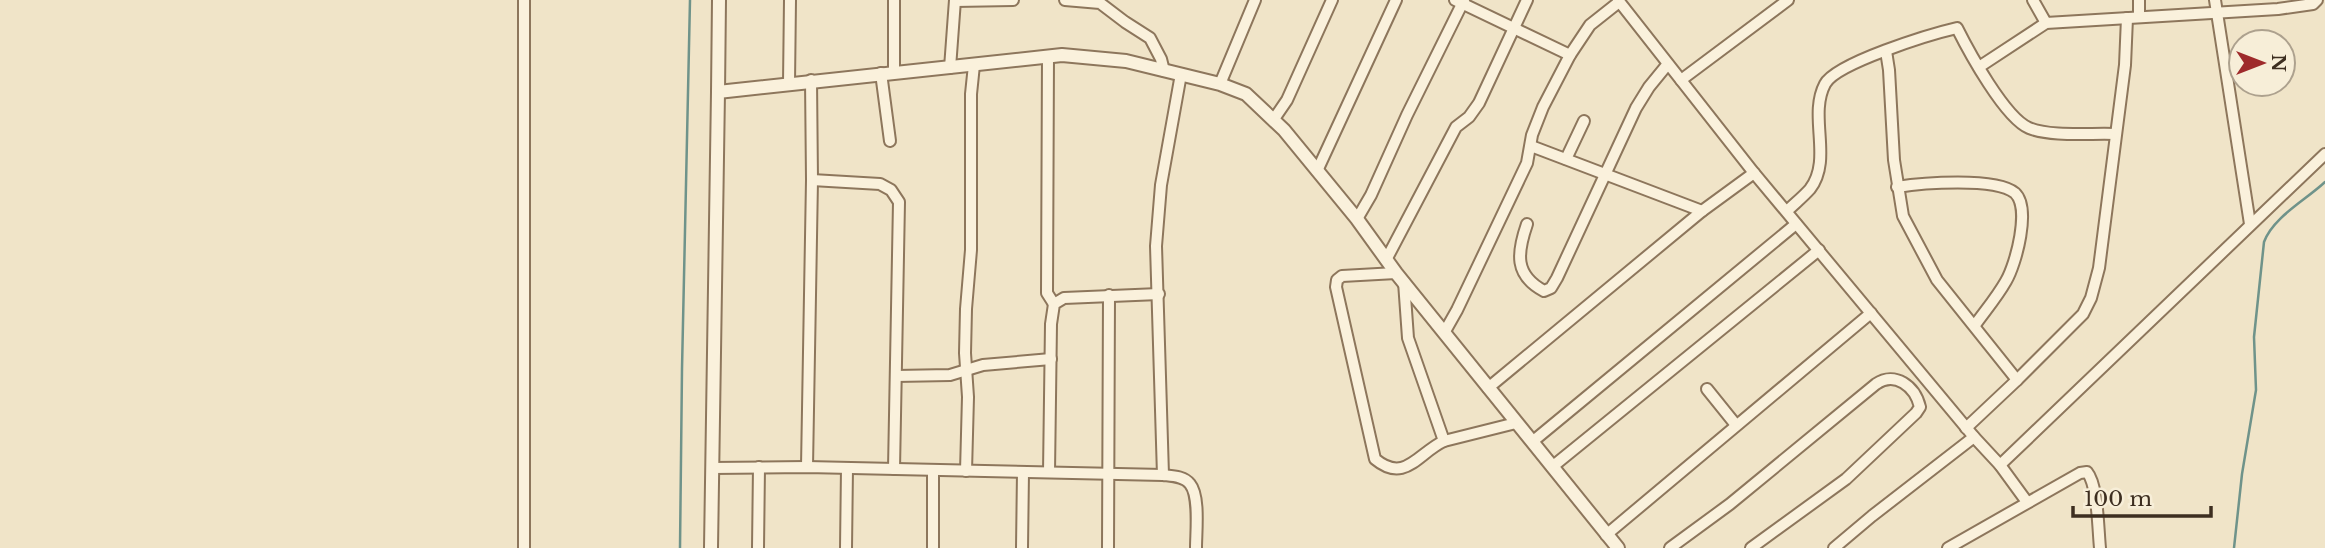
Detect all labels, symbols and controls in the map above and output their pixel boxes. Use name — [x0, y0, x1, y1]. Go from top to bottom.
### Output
north arrow — [2227, 28, 2297, 98]
text: N — [2267, 54, 2290, 72]
scale bar — [2073, 475, 2211, 518]
text: 100 m — [2084, 486, 2152, 512]

